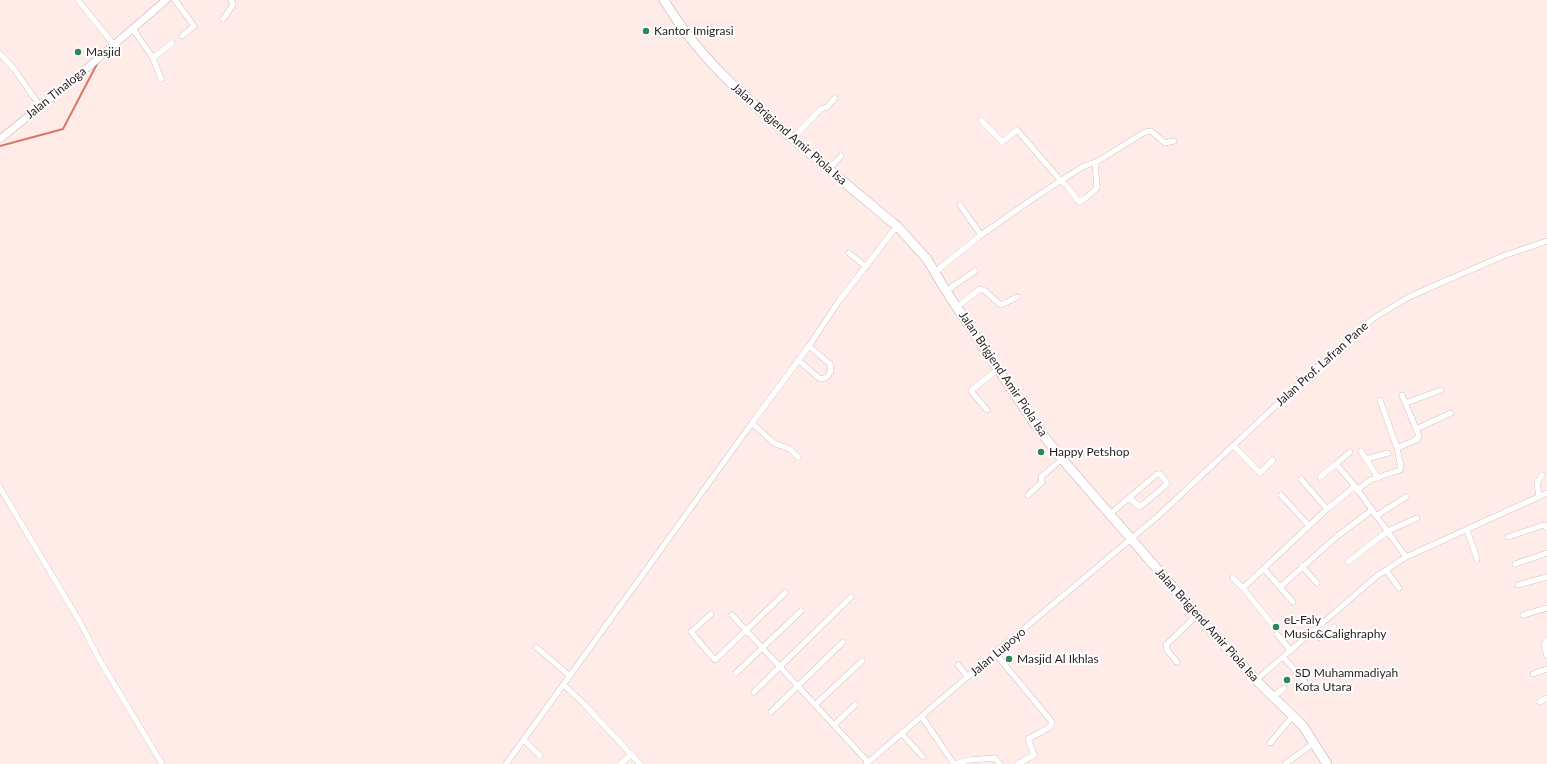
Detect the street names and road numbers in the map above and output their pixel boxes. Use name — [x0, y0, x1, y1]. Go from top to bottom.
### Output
street label: Jalan Tinaloga — [23, 64, 89, 122]
street label: Jalan Brigjend Amir Piola Isa — [729, 80, 849, 188]
street label: Jalan Brigjend Amir Piola Isa — [956, 309, 1050, 439]
street label: Jalan Prof. Lafran Pane — [1273, 319, 1371, 409]
street label: Jalan Brigjend Amir Piola Isa — [1152, 565, 1262, 685]
street label: Jalan Lupoyo — [967, 625, 1029, 679]

